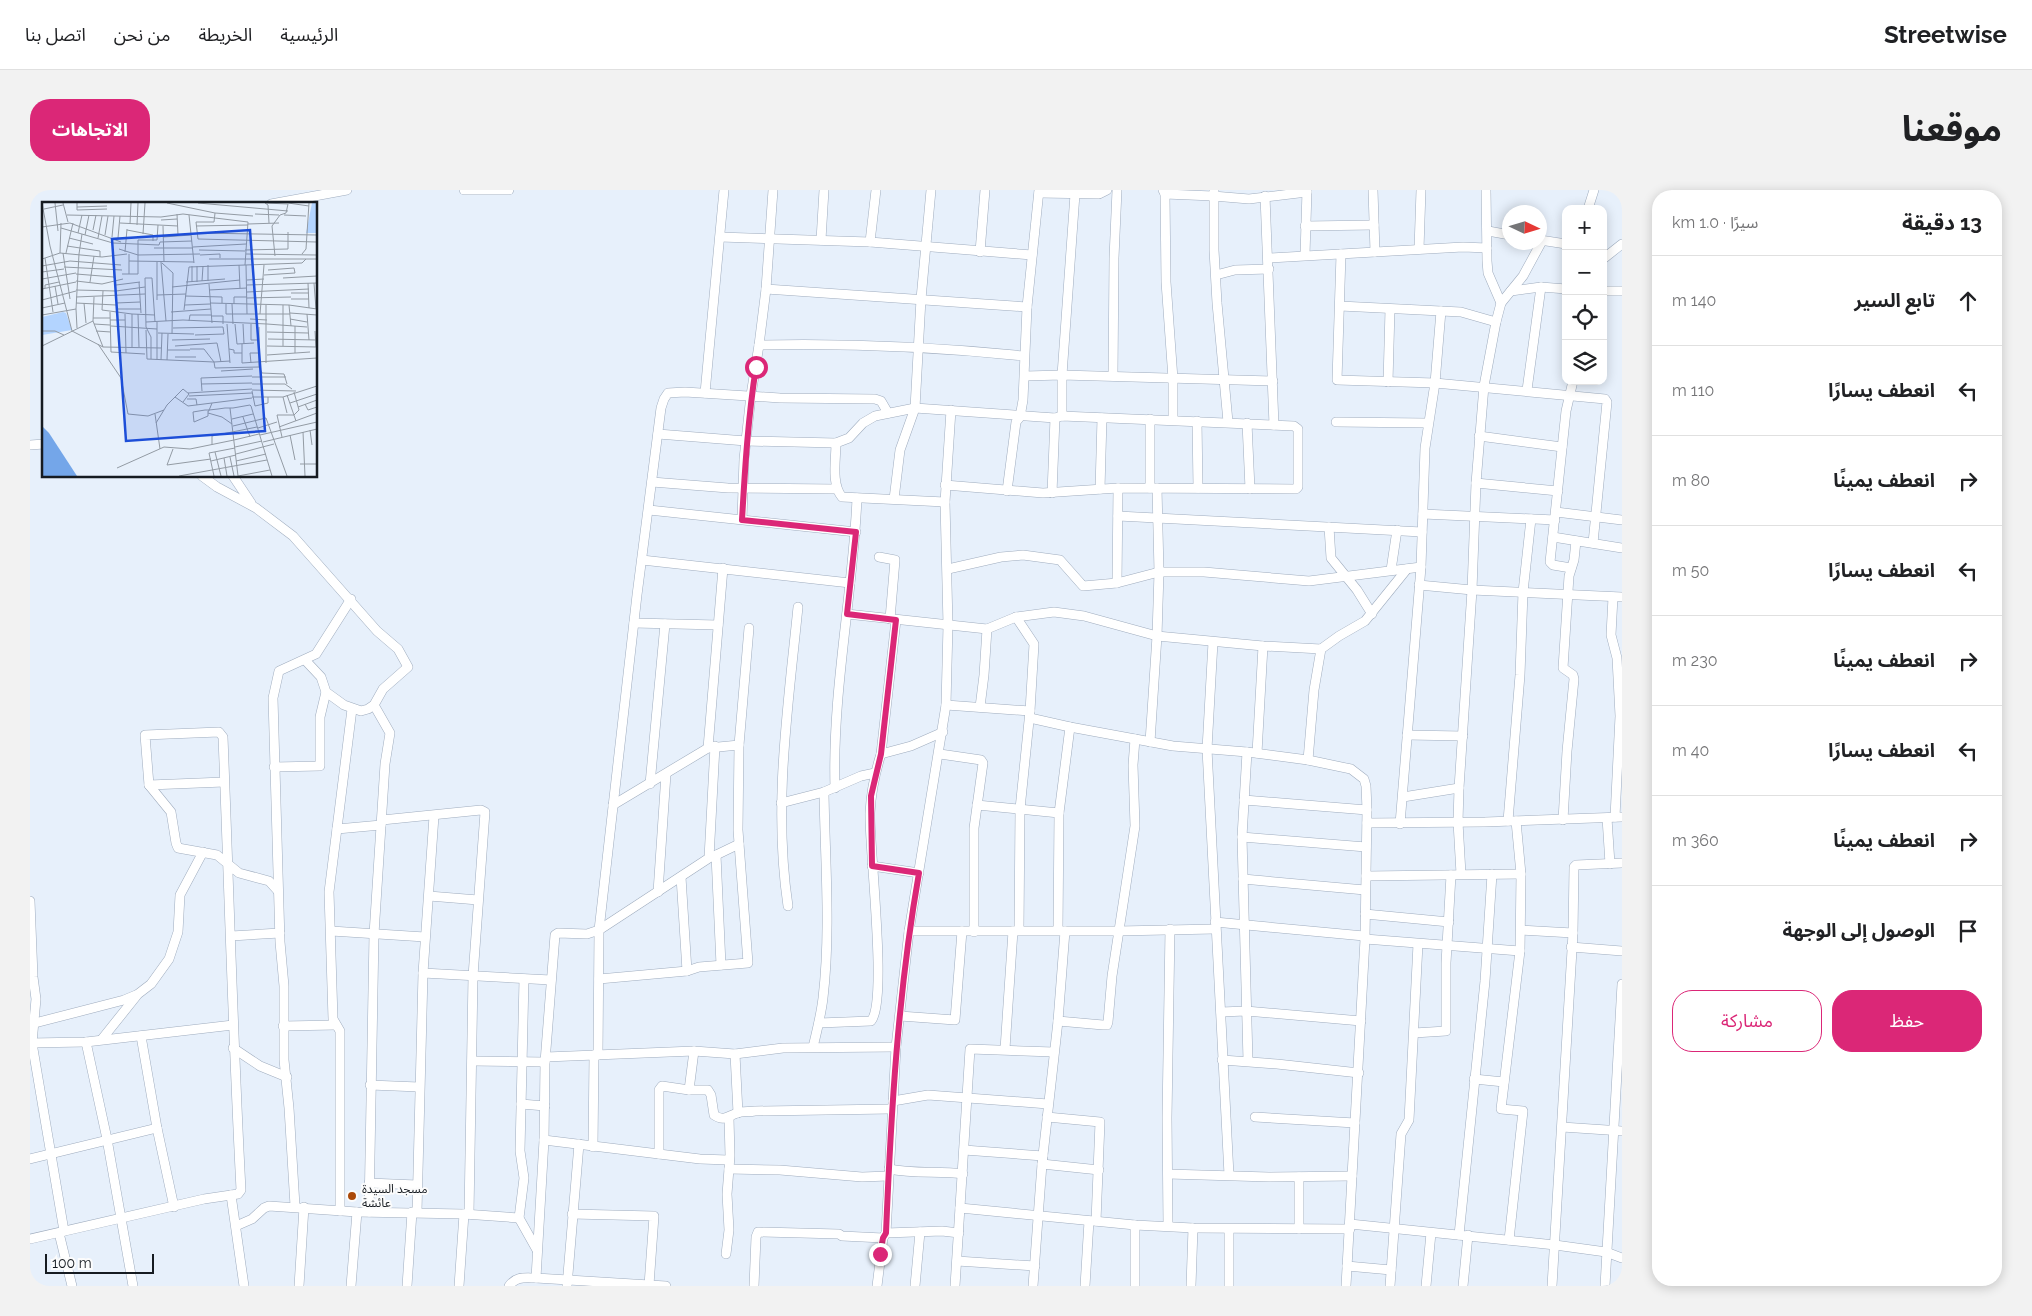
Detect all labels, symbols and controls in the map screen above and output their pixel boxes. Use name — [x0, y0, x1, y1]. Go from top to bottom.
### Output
text: Streetwise — [1884, 20, 2007, 49]
text: اتصل بنا — [25, 24, 86, 45]
text: من نحن — [114, 24, 170, 45]
text: الخريطة — [198, 24, 252, 45]
text: الرئيسية — [280, 24, 338, 45]
button: الاتجاهات — [30, 99, 150, 161]
text: موقعنا — [1902, 108, 2002, 149]
inset map — [42, 202, 318, 478]
north arrow — [1502, 205, 1547, 250]
map controls — [1562, 205, 1607, 385]
button: + — [1562, 205, 1607, 250]
text: 13 دقيقة — [1902, 210, 1982, 235]
text: سيرًا · 1.0 km — [1672, 213, 1758, 232]
button: − — [1562, 250, 1607, 295]
icon: ahead — [1954, 287, 1982, 315]
text: تابع السير — [1854, 289, 1935, 311]
text: 140 m — [1672, 291, 1716, 310]
button: locate — [1562, 295, 1607, 340]
button: layers — [1562, 340, 1607, 385]
route start — [745, 356, 768, 379]
icon: left — [1954, 377, 1982, 405]
text: انعطف يسارًا — [1828, 379, 1935, 401]
text: 110 m — [1672, 381, 1714, 400]
icon: right — [1954, 467, 1982, 495]
text: انعطف يمينًا — [1833, 469, 1935, 491]
text: 80 m — [1672, 471, 1710, 490]
icon: left — [1954, 557, 1982, 585]
text: انعطف يسارًا — [1828, 559, 1935, 581]
text: 50 m — [1672, 561, 1709, 580]
icon: right — [1954, 647, 1982, 675]
text: انعطف يمينًا — [1833, 649, 1935, 671]
text: 230 m — [1672, 651, 1718, 670]
icon: left — [1954, 737, 1982, 765]
text: انعطف يسارًا — [1828, 739, 1935, 761]
text: 40 m — [1672, 741, 1709, 760]
icon: right — [1954, 827, 1982, 855]
text: انعطف يمينًا — [1833, 829, 1935, 851]
text: 360 m — [1672, 831, 1719, 850]
icon: arrive — [1954, 917, 1982, 945]
text: الوصول إلى الوجهة — [1782, 919, 1935, 941]
button: مشاركة — [1672, 990, 1822, 1052]
button: حفظ — [1832, 990, 1982, 1052]
place label: مسجد السيدة عائشة — [362, 1182, 428, 1210]
marker: مسجد السيدة عائشة — [346, 1190, 358, 1202]
route end — [869, 1243, 892, 1266]
scale bar — [45, 1251, 154, 1274]
text: 100 m — [52, 1255, 92, 1271]

